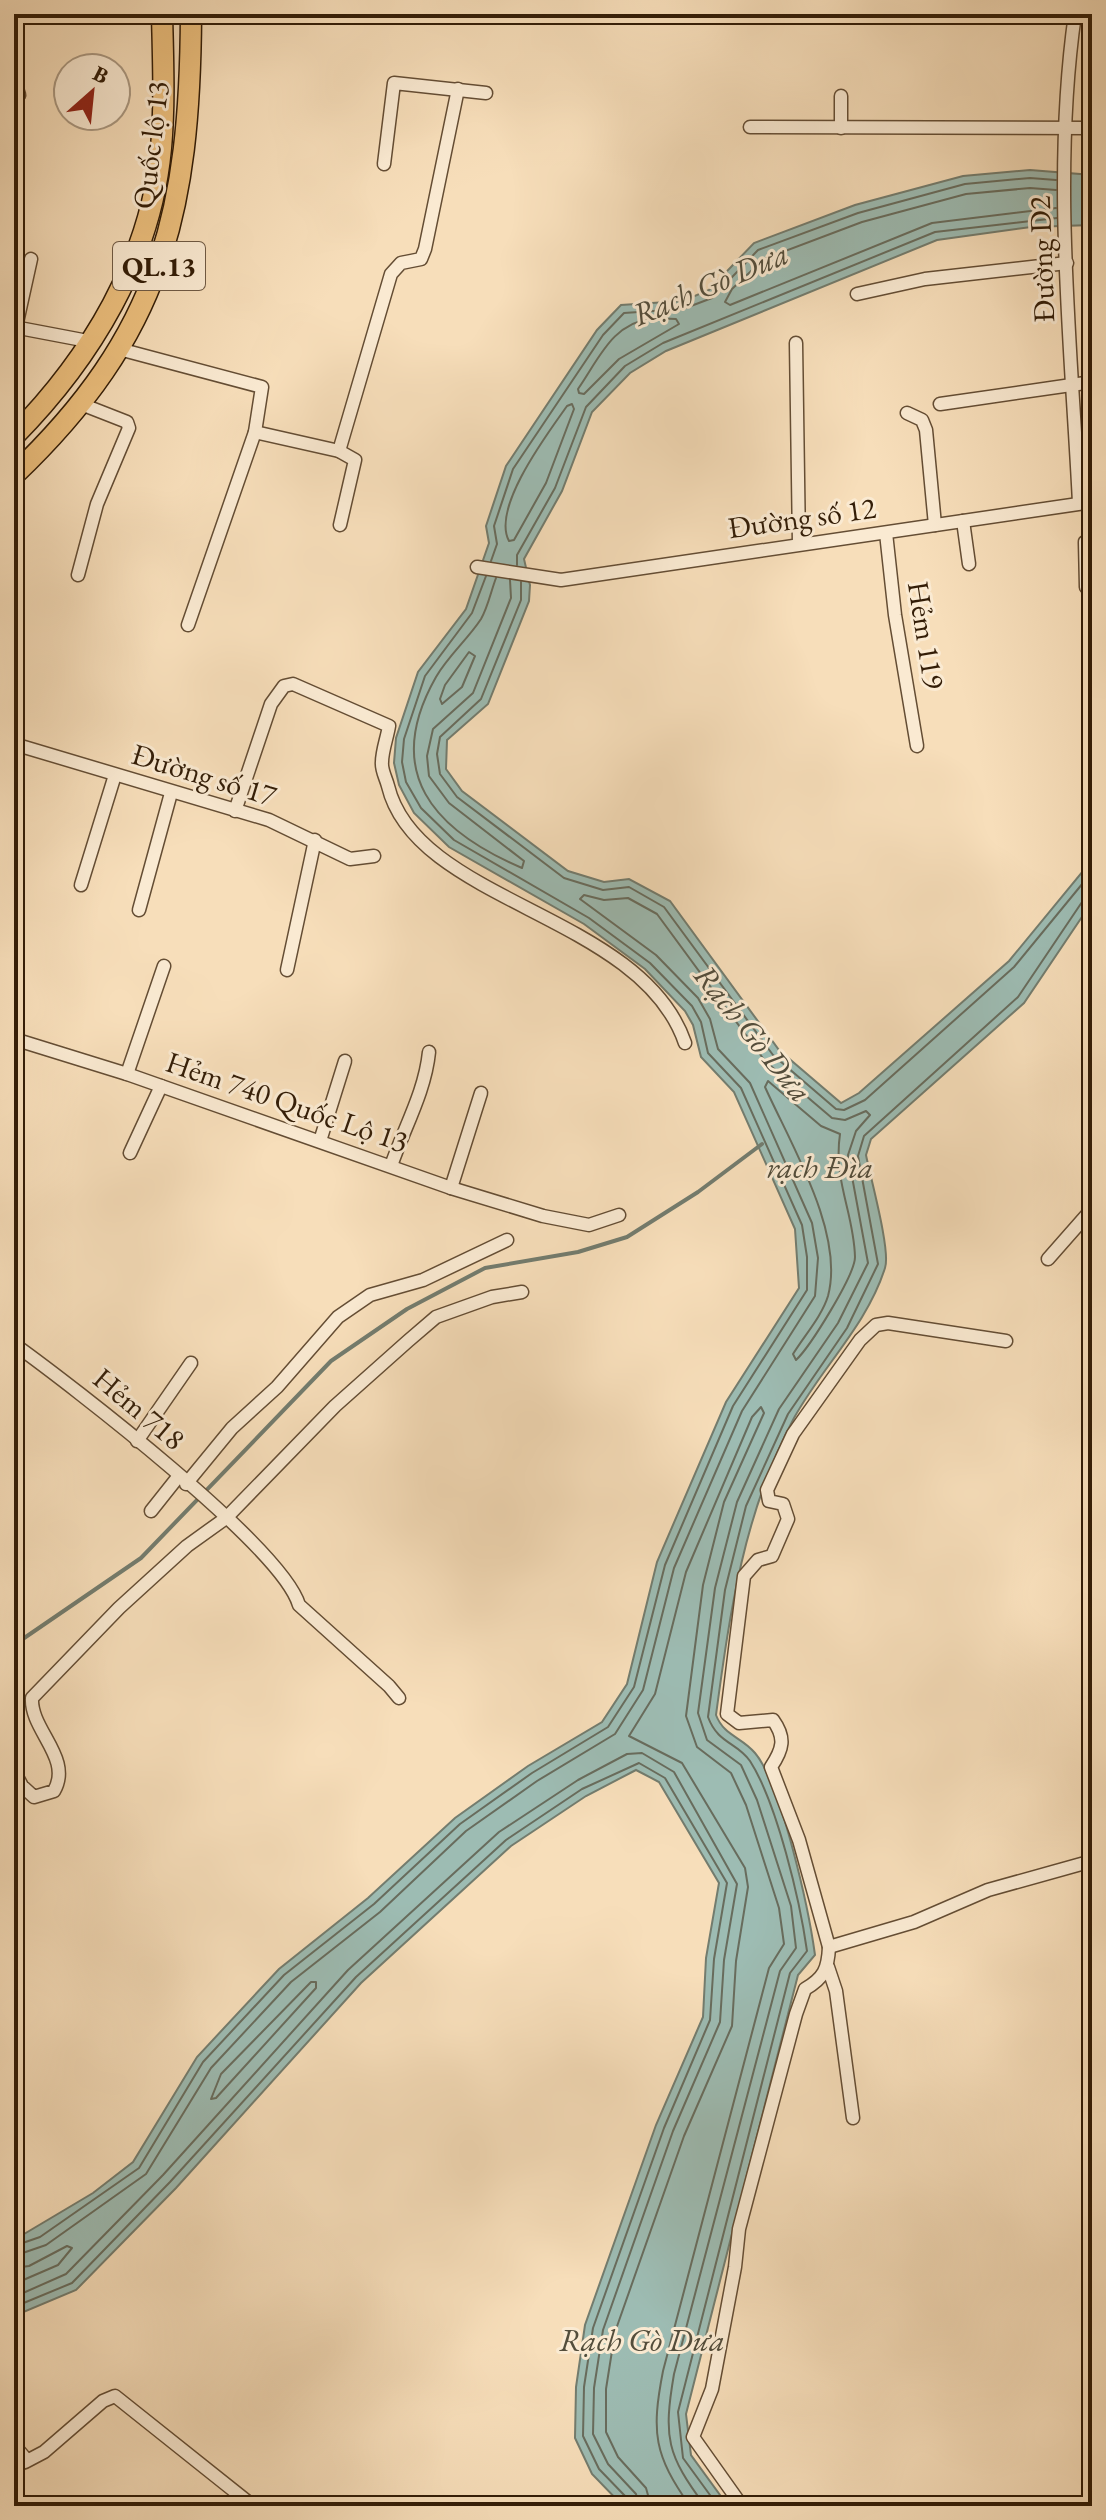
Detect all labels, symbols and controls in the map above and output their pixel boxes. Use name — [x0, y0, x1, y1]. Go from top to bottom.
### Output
north arrow — [52, 52, 132, 132]
text: B — [88, 59, 114, 91]
street label: Quốc lộ 13 — [123, 79, 178, 211]
street label: Đường D2 — [1020, 195, 1063, 323]
water label: Rạch Gò Dưa — [625, 232, 795, 336]
road number: QL.13 — [113, 242, 205, 290]
street label: Đường số 12 — [726, 488, 879, 547]
street label: Hẻm 119 — [899, 578, 954, 692]
street label: Đường số 17 — [127, 734, 282, 815]
water label: Rạch Gò Dưa — [684, 955, 822, 1111]
street label: Hẻm 740 Quốc Lộ 13 — [161, 1042, 413, 1161]
water label: rạch Đìa — [766, 1146, 874, 1188]
street label: Hẻm 718 — [85, 1359, 193, 1458]
water label: Rạch Gò Dưa — [559, 2319, 725, 2361]

